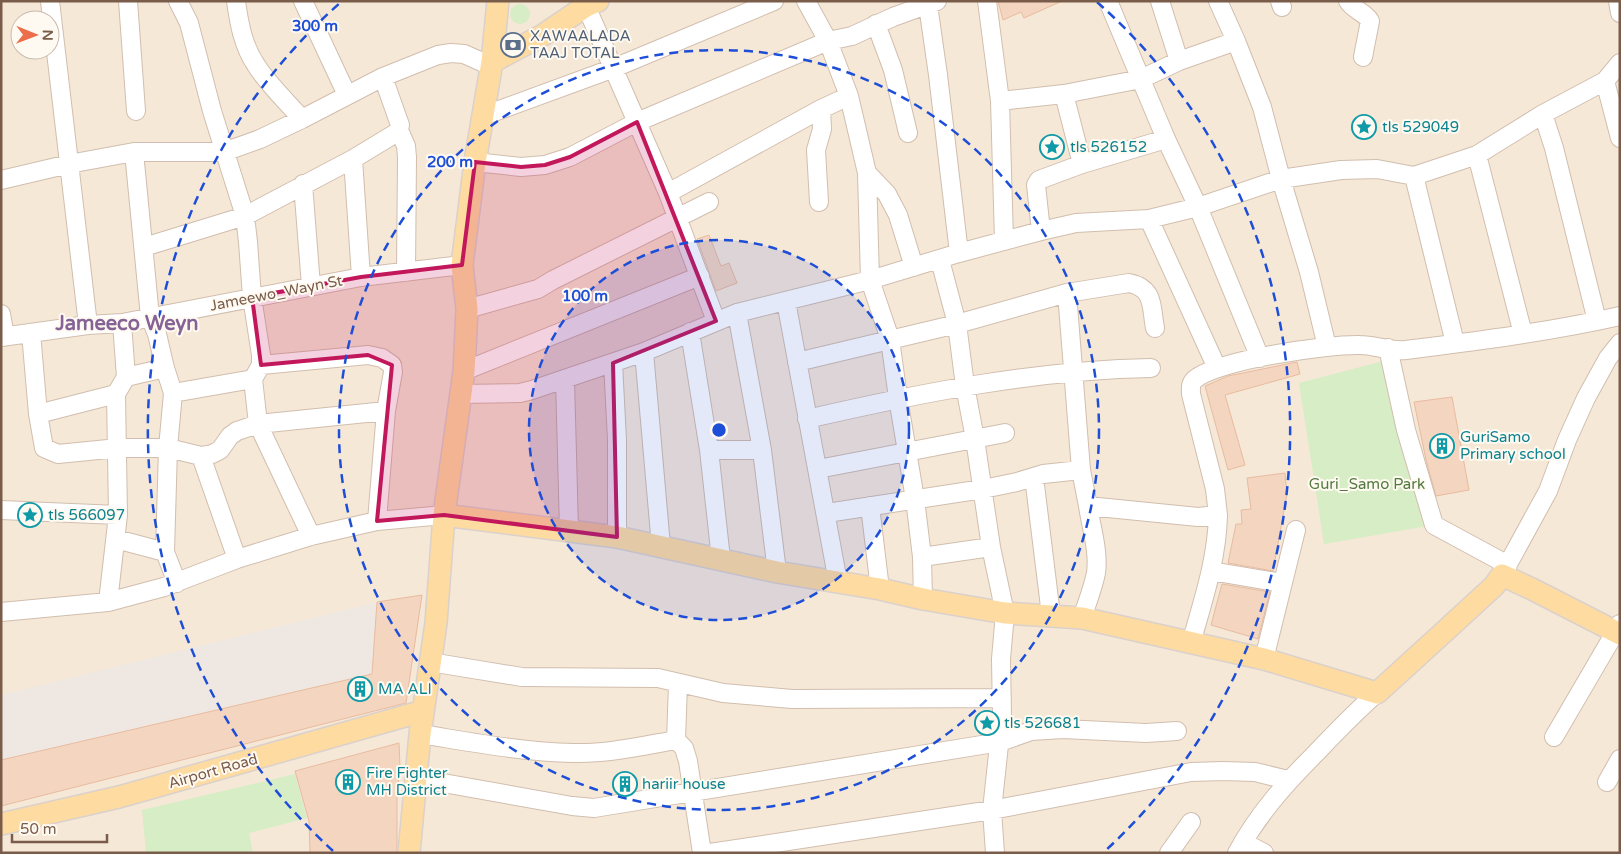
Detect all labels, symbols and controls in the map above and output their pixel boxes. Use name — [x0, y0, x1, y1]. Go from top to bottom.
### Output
north arrow — [10, 10, 60, 60]
text: 300 m — [292, 17, 338, 35]
place label: XAWAALADA TAAJ TOTAL — [530, 27, 631, 62]
text: N — [39, 29, 56, 41]
bank icon: XAWAALADA TAAJ TOTAL — [500, 32, 526, 58]
place icon: tls 529049 — [1351, 114, 1377, 140]
place label: tls 529049 — [1382, 118, 1459, 136]
place icon: tls 526152 — [1039, 134, 1065, 160]
place label: tls 526152 — [1070, 138, 1147, 156]
text: 200 m — [427, 153, 473, 171]
street label: Jameewo_Wayn St — [208, 271, 344, 315]
text: 100 m — [562, 287, 608, 305]
district label: Jameeco Weyn — [55, 312, 198, 336]
centre of rings — [710, 421, 728, 439]
place label: GuriSamo Primary school — [1460, 428, 1566, 463]
building icon: GuriSamo Primary school — [1429, 433, 1455, 459]
park label: Guri_Samo Park — [1309, 475, 1425, 493]
place icon: tls 566097 — [17, 502, 43, 528]
place label: tls 566097 — [48, 506, 125, 524]
building icon: MA ALI — [347, 676, 373, 702]
place label: MA ALI — [378, 680, 432, 698]
place icon: tls 526681 — [974, 710, 1000, 736]
place label: tls 526681 — [1004, 714, 1081, 732]
street label: Airport Road — [166, 750, 260, 792]
place label: Fire Fighter MH District — [366, 764, 448, 799]
building icon: Fire Fighter MH District — [335, 769, 361, 795]
building icon: hariir house — [612, 771, 638, 797]
place label: hariir house — [642, 775, 726, 793]
scale bar — [12, 812, 108, 844]
text: 50 m — [20, 820, 57, 838]

